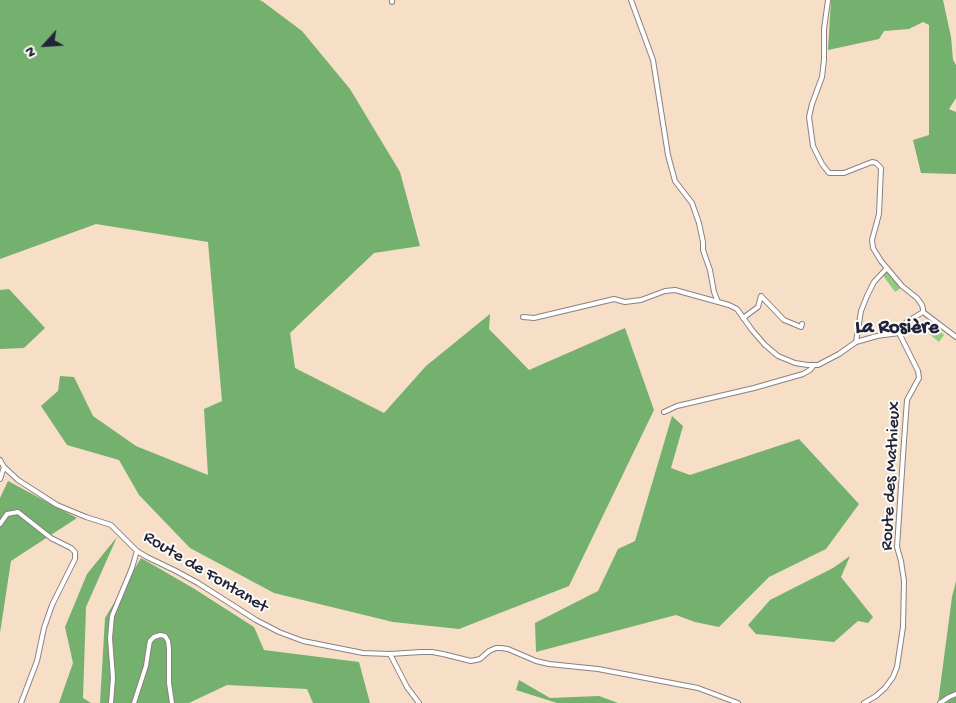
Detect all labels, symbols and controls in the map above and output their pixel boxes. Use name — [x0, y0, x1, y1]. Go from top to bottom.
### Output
north arrow — [20, 20, 70, 70]
text: N — [21, 44, 41, 60]
district label: La Rosière — [855, 317, 939, 341]
street label: Route des Mathieux — [877, 401, 907, 551]
street label: Route de Fontanet — [139, 527, 271, 619]

